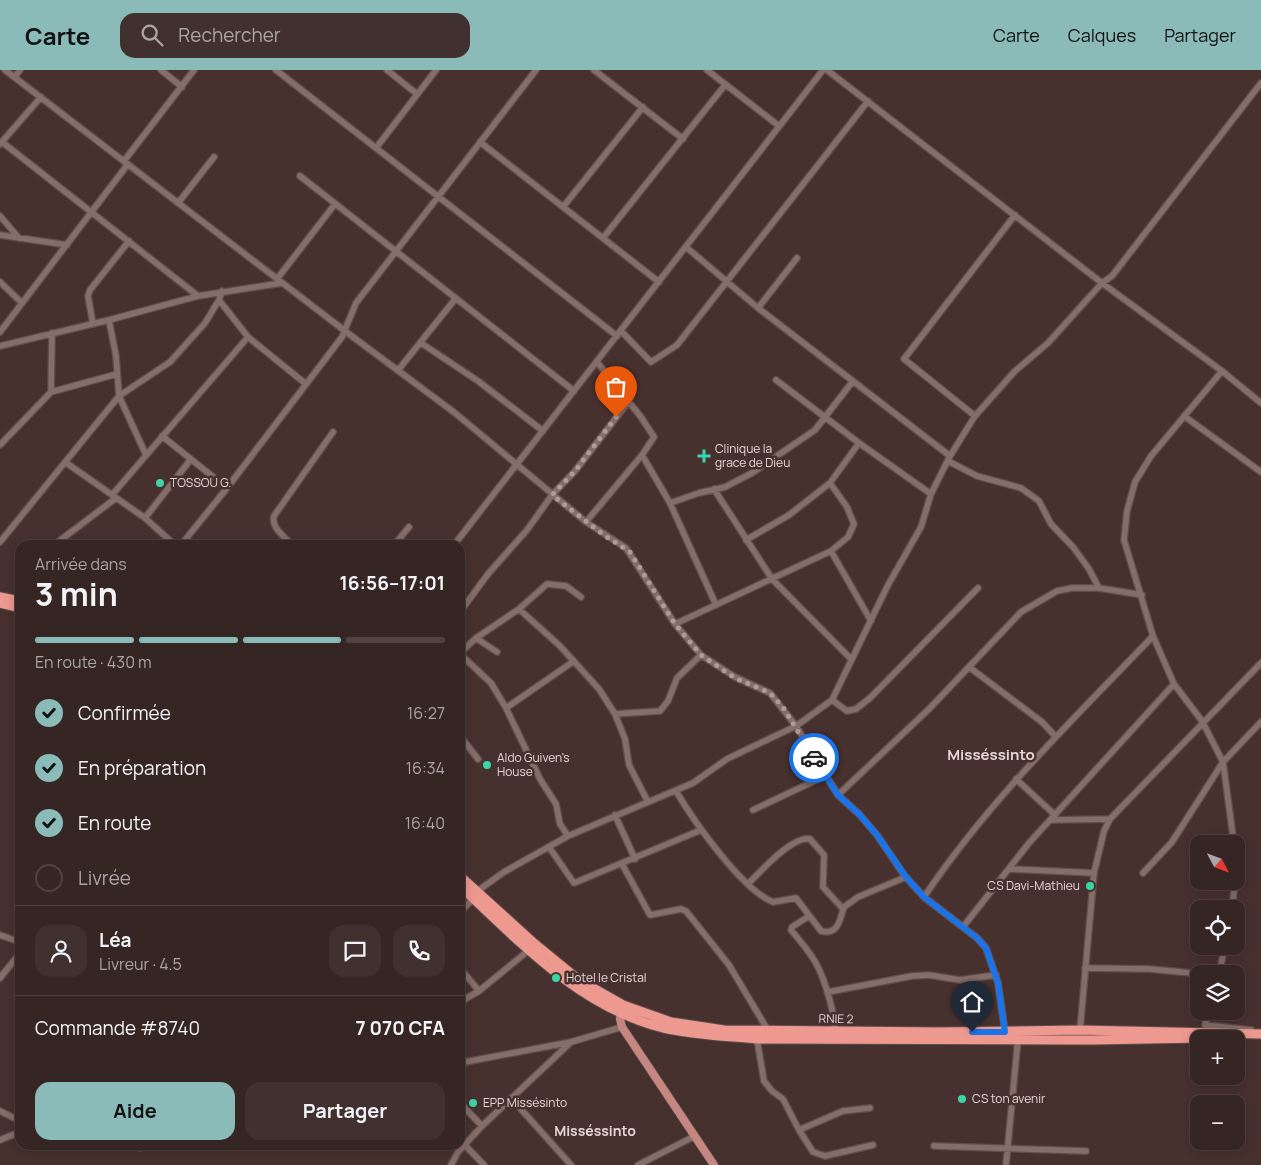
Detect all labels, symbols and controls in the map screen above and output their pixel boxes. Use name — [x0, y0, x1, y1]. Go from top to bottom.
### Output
search box — [120, 13, 470, 58]
text: Carte — [25, 19, 90, 52]
icon: search — [138, 21, 166, 49]
text: Rechercher — [178, 22, 281, 48]
text: Carte — [993, 23, 1040, 47]
text: Calques — [1068, 23, 1136, 47]
text: Partager — [1164, 23, 1236, 47]
pin — [595, 366, 637, 417]
icon: bag — [602, 373, 630, 401]
place label: Clinique la grace de Dieu — [715, 440, 790, 471]
marker: Clinique la grace de Dieu — [697, 449, 711, 463]
place label: TOSSOU G. — [170, 474, 231, 491]
marker: TOSSOU G. — [154, 477, 166, 489]
text: Arrivée dans — [35, 553, 127, 575]
text: 16:56–17:01 — [339, 570, 445, 596]
text: 3 min — [35, 572, 118, 616]
text: En route · 430 m — [35, 651, 152, 673]
icon: check — [35, 699, 63, 727]
text: Confirmée — [78, 700, 171, 726]
text: 16:27 — [407, 702, 445, 724]
courier — [789, 733, 839, 783]
icon: car — [800, 744, 828, 772]
district label: Misséssinto — [947, 744, 1035, 765]
place label: Aldo Guiven's House — [497, 749, 570, 780]
icon: check — [35, 754, 63, 782]
text: En préparation — [78, 755, 206, 781]
text: 16:34 — [406, 757, 445, 779]
marker: Aldo Guiven's House — [481, 759, 493, 771]
icon: check — [35, 809, 63, 837]
text: En route — [78, 810, 151, 836]
text: 16:40 — [405, 812, 445, 834]
north arrow — [1190, 835, 1245, 890]
map controls — [1190, 835, 1245, 1150]
text: Livrée — [78, 865, 131, 891]
place label: CS Davi-Mathieu — [987, 877, 1080, 894]
marker: CS Davi-Mathieu — [1084, 880, 1096, 892]
button: locate — [1190, 900, 1245, 955]
button: person — [35, 925, 87, 977]
button: chat — [329, 925, 381, 977]
button: phone — [393, 925, 445, 977]
text: Léa — [99, 927, 131, 953]
text: Livreur · 4.5 — [99, 953, 182, 975]
button: layers — [1190, 965, 1245, 1020]
place label: Hotel le Cristal — [566, 969, 647, 986]
marker: Hotel le Cristal — [550, 972, 562, 984]
pin — [951, 981, 993, 1032]
icon: home — [958, 988, 986, 1016]
street label: RNIE 2 — [819, 1010, 854, 1027]
text: Commande #8740 — [35, 1015, 200, 1041]
text: 7 070 CFA — [356, 1015, 445, 1041]
button: + — [1190, 1030, 1245, 1085]
button: Aide — [35, 1082, 235, 1140]
button: Partager — [245, 1082, 445, 1140]
place label: CS ton avenir — [972, 1090, 1046, 1107]
marker: CS ton avenir — [956, 1093, 968, 1105]
place label: EPP Missésinto — [483, 1094, 567, 1111]
button: − — [1190, 1095, 1245, 1150]
marker: EPP Missésinto — [467, 1097, 479, 1109]
district label: Misséssinto — [554, 1121, 636, 1140]

